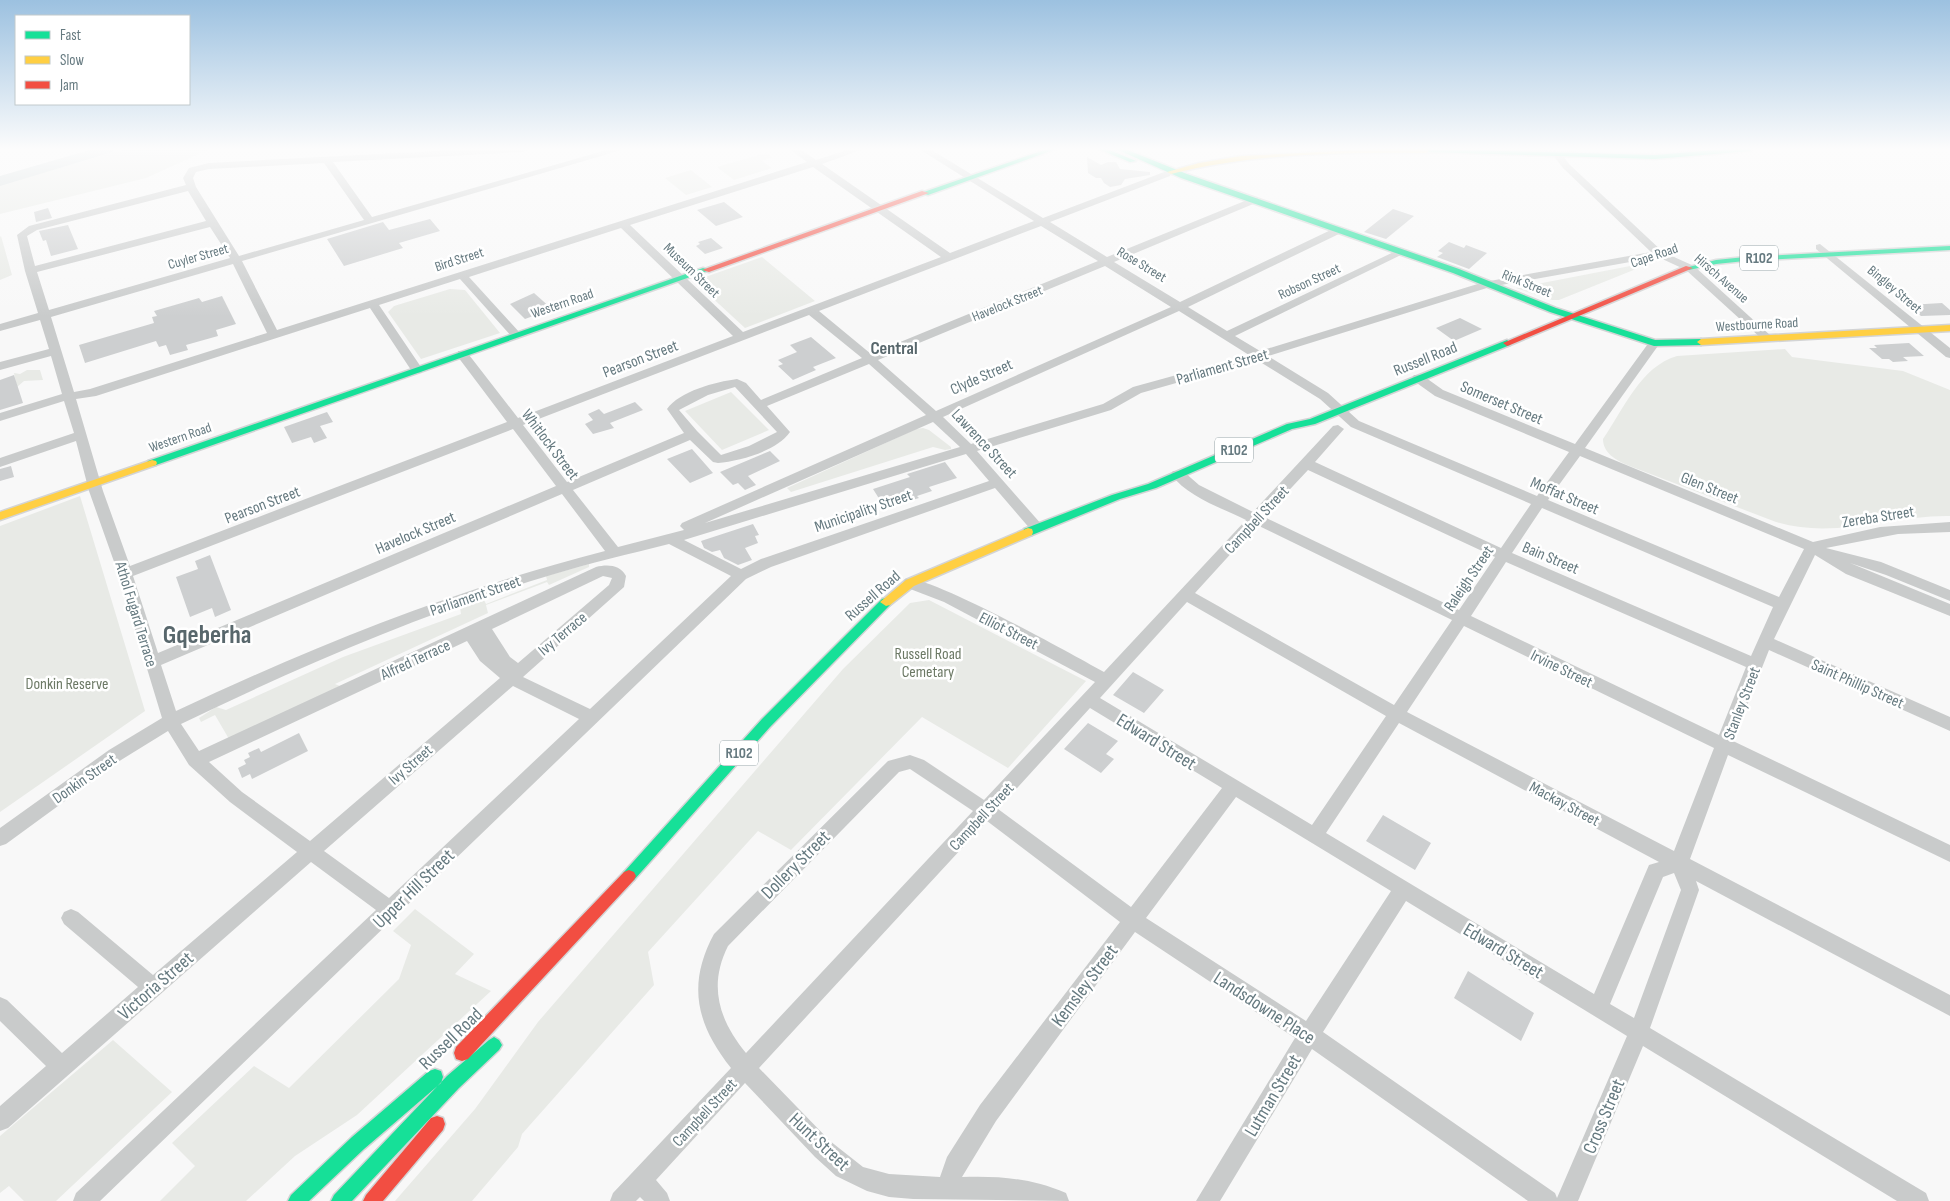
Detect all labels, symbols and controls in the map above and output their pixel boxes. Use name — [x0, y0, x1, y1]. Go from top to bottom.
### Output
legend — [15, 15, 190, 105]
text: Fast — [60, 26, 82, 45]
text: Slow — [60, 51, 84, 70]
text: Jam — [59, 76, 78, 95]
street label: Museum Street — [660, 239, 723, 301]
street label: Cape Road — [1628, 239, 1680, 271]
street label: Cuyler Street — [166, 240, 230, 273]
street label: Rose Street — [1114, 243, 1169, 286]
street label: Bird Street — [433, 244, 486, 275]
road number: R102 — [1740, 246, 1778, 270]
street label: Hirsch Avenue — [1691, 250, 1752, 307]
street label: Robson Street — [1275, 260, 1343, 303]
street label: Bingley Street — [1864, 262, 1925, 317]
street label: Rink Street — [1499, 266, 1554, 301]
street label: Havelock Street — [969, 282, 1045, 325]
street label: Western Road — [529, 285, 596, 322]
street label: Westbourne Road — [1715, 314, 1799, 335]
street label: Pearson Street — [600, 336, 681, 382]
district label: Central — [870, 338, 918, 359]
street label: Russell Road — [1391, 338, 1460, 381]
street label: Parliament Street — [1174, 345, 1271, 390]
street label: Clyde Street — [948, 355, 1016, 400]
street label: Somerset Street — [1457, 377, 1546, 429]
street label: Lawrence Street — [947, 405, 1021, 483]
street label: Whitlock Street — [517, 406, 583, 484]
street label: Western Road — [147, 419, 214, 456]
road number: R102 — [1215, 438, 1253, 462]
street label: Glen Street — [1678, 468, 1741, 509]
street label: Moffat Street — [1527, 473, 1602, 519]
street label: Pearson Street — [222, 482, 303, 528]
street label: Campbell Street — [1221, 482, 1293, 558]
street label: Municipality Street — [812, 486, 915, 537]
street label: Zereba Street — [1841, 502, 1916, 533]
street label: Havelock Street — [373, 508, 459, 559]
street label: Bain Street — [1519, 538, 1582, 579]
street label: Raleigh Street — [1440, 542, 1498, 615]
street label: Athol Fugard Terrace — [110, 559, 161, 669]
street label: Russell Road — [841, 567, 904, 625]
street label: Parliament Street — [428, 572, 523, 621]
street label: Ivy Terrace — [535, 608, 591, 660]
street label: Elliot Street — [976, 608, 1041, 654]
district label: Gqeberha — [163, 620, 251, 651]
street label: Alfred Terrace — [377, 636, 453, 685]
park label: Russell Road Cemetary — [895, 645, 961, 682]
street label: Irvine Street — [1527, 646, 1596, 693]
street label: Saint Phillip Street — [1808, 656, 1907, 713]
street label: Stanley Street — [1720, 664, 1765, 743]
park label: Donkin Reserve — [26, 675, 108, 694]
street label: Edward Street — [1112, 709, 1200, 776]
road number: R102 — [720, 740, 758, 766]
street label: Ivy Street — [385, 741, 437, 789]
street label: Donkin Street — [49, 750, 121, 808]
street label: Mackay Street — [1526, 778, 1603, 831]
street label: Campbell Street — [946, 779, 1018, 855]
street label: Dollery Street — [757, 826, 835, 904]
street label: Upper Hill Street — [368, 844, 460, 934]
street label: Edward Street — [1459, 918, 1548, 984]
street label: Kemsley Street — [1047, 940, 1124, 1031]
street label: Victoria Street — [114, 947, 199, 1025]
street label: Landsdowne Place — [1209, 967, 1319, 1050]
street label: Russell Road — [414, 1003, 488, 1075]
street label: Lutman Street — [1240, 1050, 1307, 1141]
street label: Campbell Street — [669, 1075, 741, 1151]
street label: Cross Street — [1578, 1076, 1630, 1157]
street label: Hunt Street — [784, 1108, 854, 1176]

